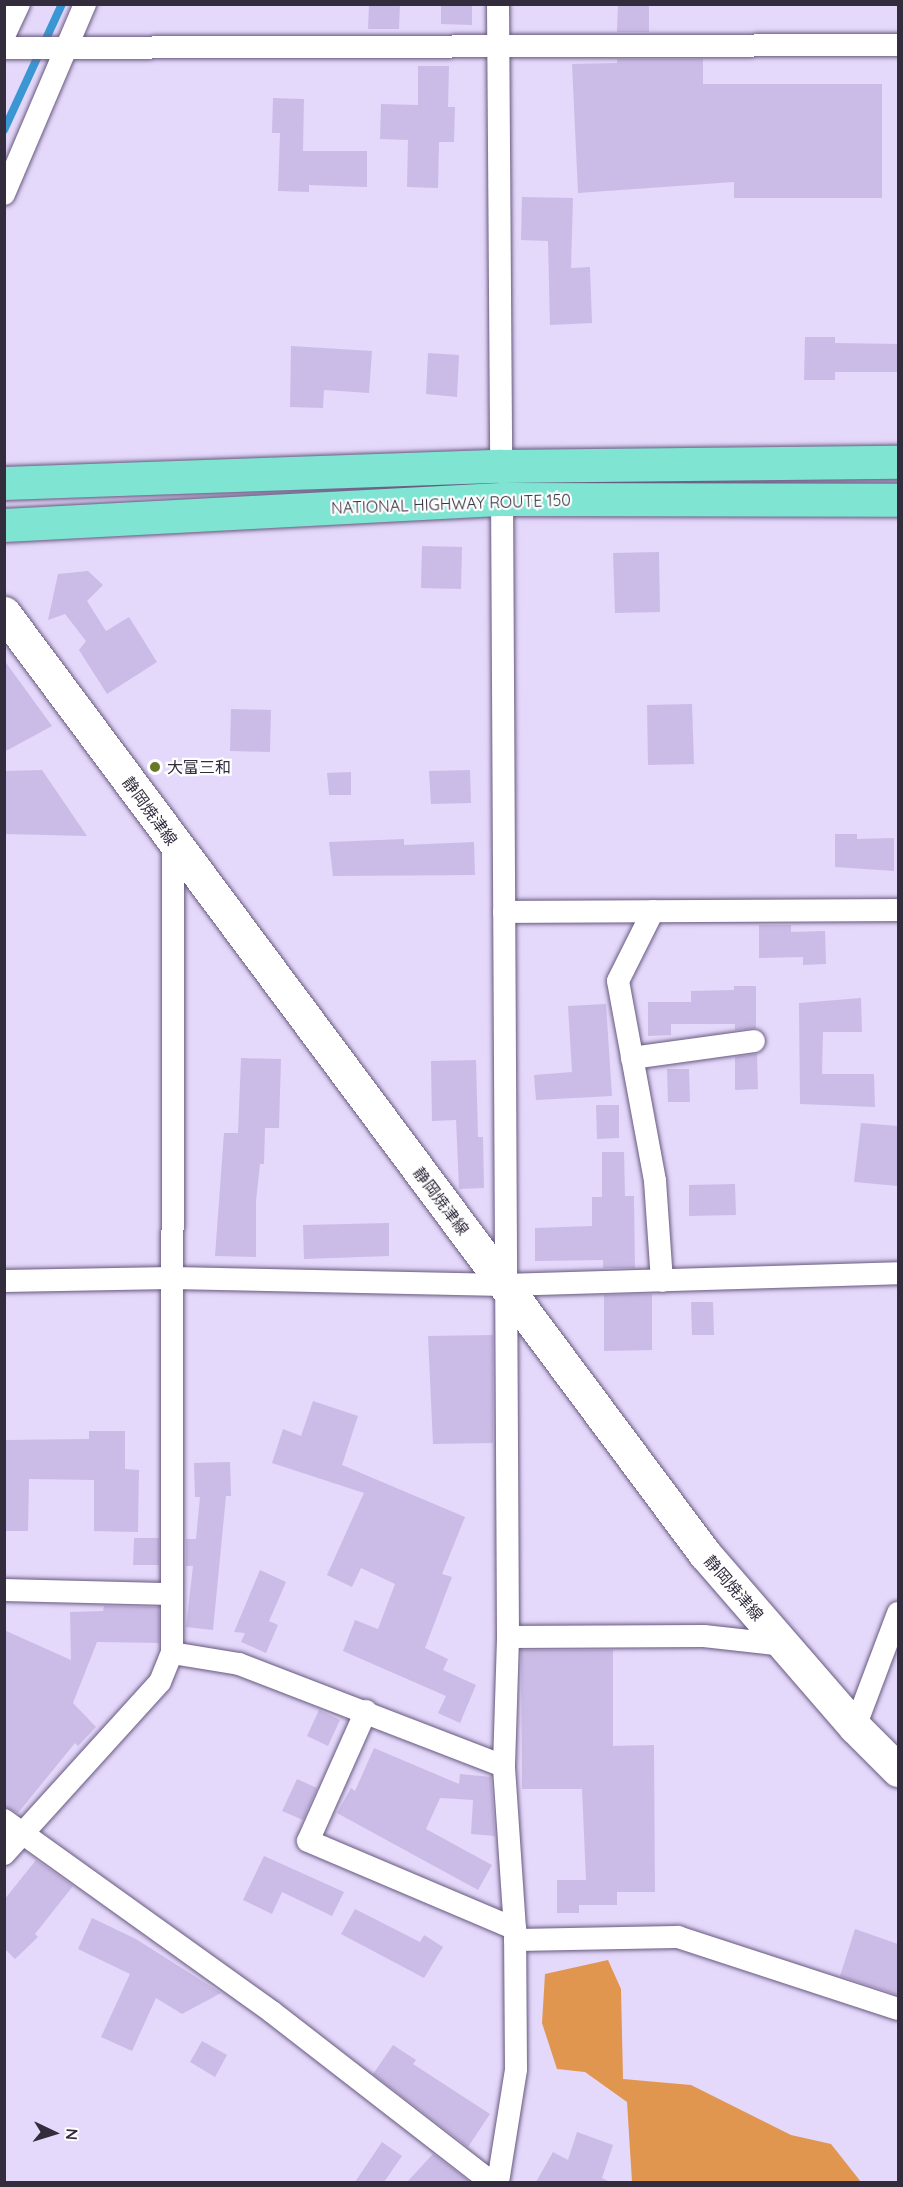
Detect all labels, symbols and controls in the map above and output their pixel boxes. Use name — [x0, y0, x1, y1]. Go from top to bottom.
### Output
street label: NATIONAL HIGHWAY ROUTE 150 — [331, 490, 571, 518]
place label: 大富三和 — [167, 757, 231, 777]
marker: 大富三和 — [148, 760, 162, 774]
street label: 静岡焼津線 — [119, 773, 181, 849]
street label: 静岡焼津線 — [409, 1163, 473, 1239]
street label: 静岡焼津線 — [701, 1552, 767, 1624]
north arrow — [24, 2103, 84, 2163]
text: N — [62, 2128, 82, 2141]

